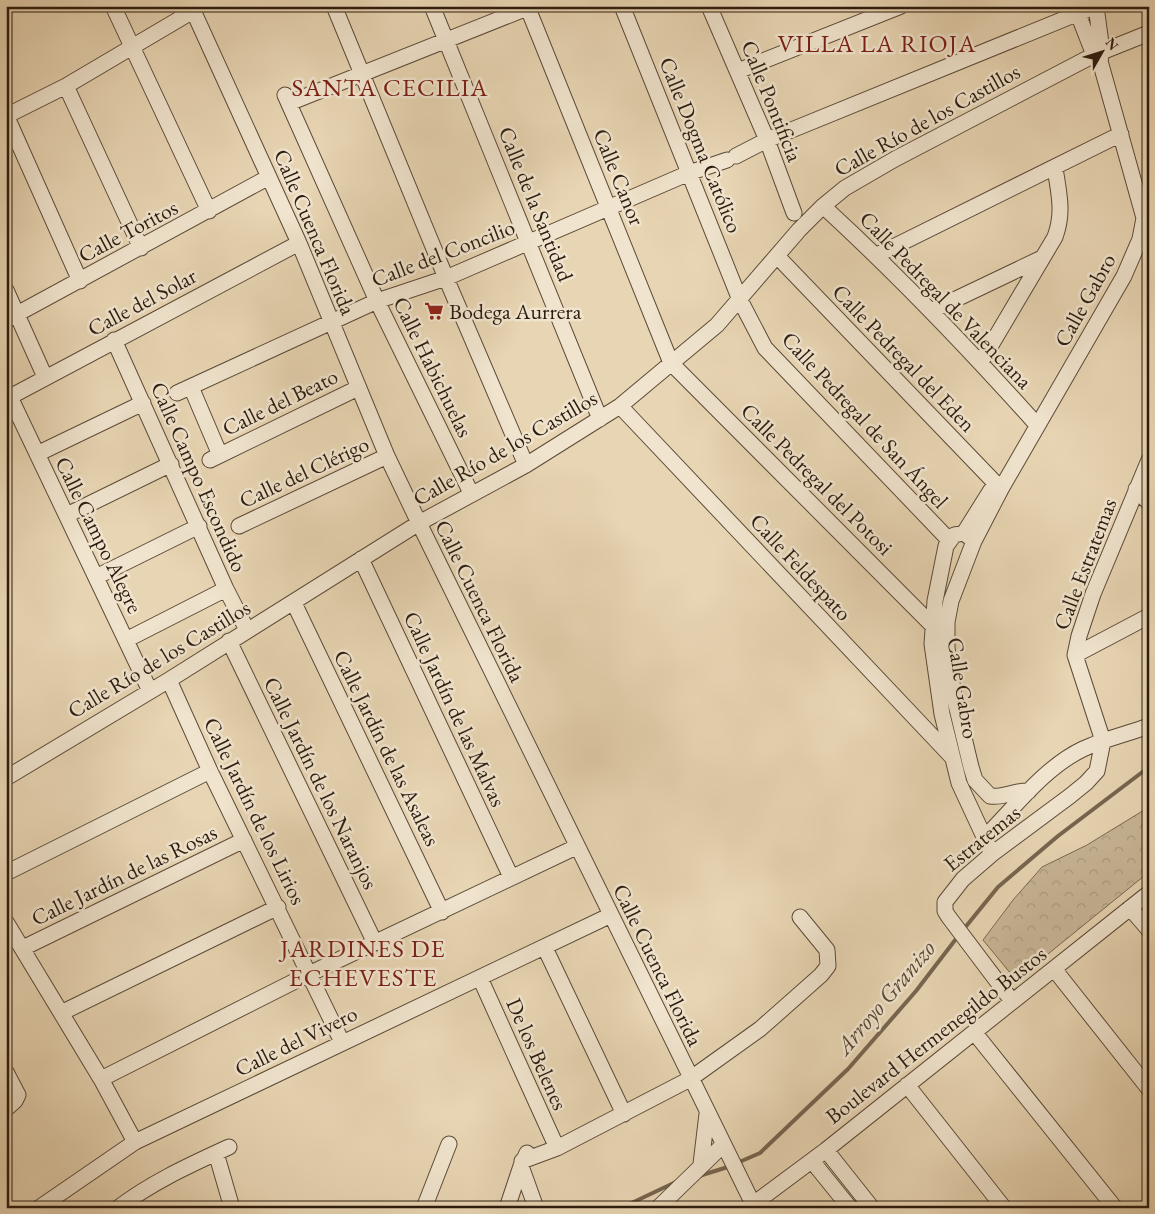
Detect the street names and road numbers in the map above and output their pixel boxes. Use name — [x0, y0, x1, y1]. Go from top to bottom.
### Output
street label: Calle Pontificia — [735, 36, 810, 166]
street label: Calle Dogma Católico — [652, 53, 750, 237]
street label: Calle Río de los Castillos — [829, 57, 1025, 183]
street label: Calle de la Santidad — [492, 122, 581, 286]
street label: Calle Canor — [586, 124, 652, 230]
street label: Calle Cuenca Florida — [267, 145, 363, 319]
street label: Calle Toritos — [73, 193, 183, 269]
street label: Calle Pedregal de Valenciana — [853, 205, 1039, 395]
street label: Calle del Concilio — [367, 212, 519, 294]
street label: Calle Gabro — [1048, 248, 1123, 352]
street label: Calle del Solar — [82, 261, 202, 343]
street label: Calle Pedregal del Eden — [826, 278, 982, 438]
street label: Calle Habichuelas — [386, 292, 480, 442]
street label: Calle Pedregal de San Ángel — [775, 325, 955, 515]
street label: Calle del Beato — [217, 361, 343, 443]
street label: Calle Campo Escondido — [144, 377, 254, 577]
street label: Calle Río de los Castillos — [407, 383, 603, 513]
street label: Calle Pedregal del Potosi — [735, 397, 899, 561]
street label: Calle del Clérigo — [234, 429, 374, 515]
street label: Calle Campo Alegre — [49, 452, 150, 618]
street label: Calle Estratemas — [1047, 494, 1123, 634]
street label: Calle Feldespato — [744, 507, 858, 627]
street label: Calle Cuenca Florida — [428, 515, 532, 687]
street label: Calle Río de los Castillos — [62, 593, 256, 725]
street label: Calle Jardín de las Malvas — [397, 607, 513, 811]
street label: Calle Gabro — [941, 635, 985, 741]
street label: Calle Jardín de las Asaleas — [327, 645, 447, 851]
street label: Calle Jardín de los Naranjos — [257, 672, 385, 894]
street label: Calle Jardín de los Lirios — [197, 713, 313, 909]
street label: Estratemas — [937, 798, 1027, 878]
street label: Calle Jardín de las Rosas — [26, 817, 222, 933]
street label: Calle Cuenca Florida — [606, 879, 710, 1051]
street label: Boulevard Hermenegildo Bustos — [819, 940, 1053, 1130]
street label: De los Belenes — [499, 993, 575, 1115]
street label: Calle del Vivero — [230, 999, 362, 1083]

